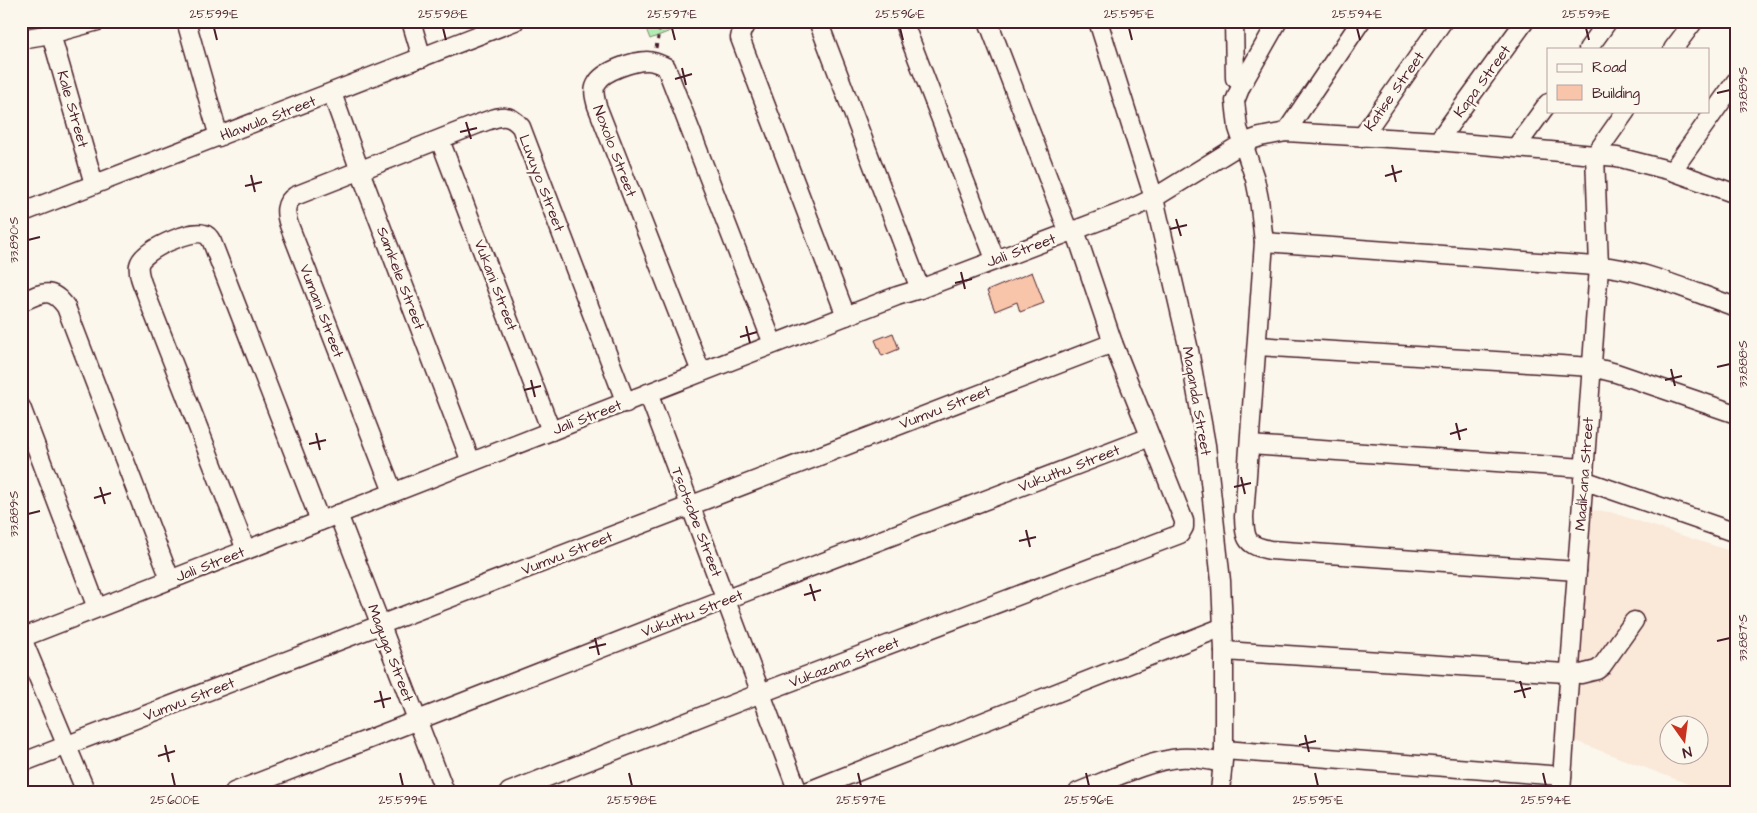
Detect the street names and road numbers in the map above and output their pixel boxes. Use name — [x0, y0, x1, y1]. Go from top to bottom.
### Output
street label: Kapa Street — [1449, 41, 1516, 122]
street label: Katise Street — [1359, 47, 1430, 135]
street label: Kale Street — [51, 68, 94, 150]
street label: Hlawula Street — [217, 91, 319, 146]
street label: Noxolo Street — [587, 102, 642, 200]
street label: Luvuyo Street — [512, 132, 570, 235]
street label: Samkele Street — [371, 224, 430, 333]
street label: Jali Street — [984, 228, 1059, 273]
street label: Vukani Street — [469, 237, 523, 334]
street label: Vumani Street — [294, 261, 349, 361]
street label: Maqanda Street — [1177, 345, 1216, 457]
street label: Vumvu Street — [896, 380, 994, 435]
street label: Jali Street — [550, 395, 625, 440]
street label: Madikana Street — [1570, 416, 1599, 532]
street label: Vukuthu Street — [1015, 439, 1123, 497]
street label: Tsotsobe Street — [666, 464, 727, 580]
street label: Vumvu Street — [518, 526, 616, 581]
street label: Jali Street — [173, 542, 248, 587]
street label: Vukuthu Street — [638, 584, 746, 642]
street label: Maguga Street — [361, 601, 419, 705]
street label: Vukazana Street — [786, 632, 902, 693]
street label: Vumvu Street — [140, 672, 238, 727]

